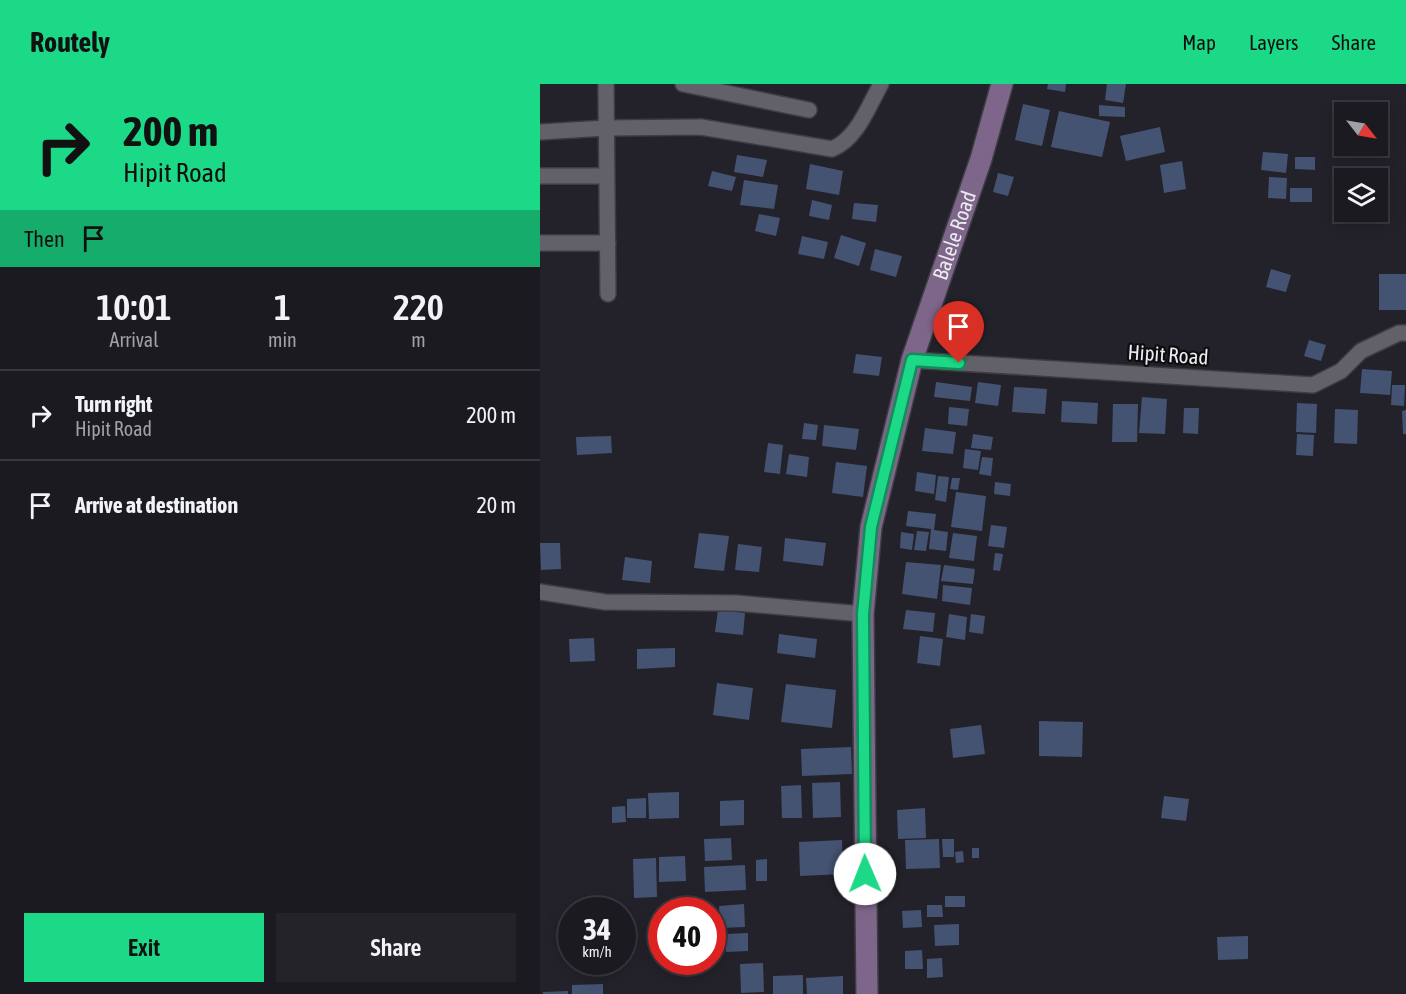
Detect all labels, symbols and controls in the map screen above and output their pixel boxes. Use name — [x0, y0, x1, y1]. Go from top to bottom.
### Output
text: Routely — [30, 26, 110, 58]
text: Map — [1182, 30, 1216, 54]
text: Layers — [1249, 30, 1299, 54]
text: Share — [1332, 30, 1376, 54]
north arrow — [1334, 102, 1388, 156]
map controls — [1334, 102, 1388, 222]
text: 200 m — [123, 107, 218, 155]
icon: right — [24, 108, 102, 186]
text: Hipit Road — [123, 157, 227, 188]
button: layers — [1334, 168, 1388, 222]
street label: Balele Road — [927, 187, 980, 283]
icon: arrive — [77, 222, 110, 255]
text: Then — [24, 226, 65, 252]
text: 10:01 — [96, 286, 172, 328]
text: 1 — [274, 286, 291, 328]
text: 220 — [393, 286, 444, 328]
pin — [933, 301, 984, 363]
icon: arrive — [942, 310, 975, 343]
text: Arrival — [110, 328, 158, 351]
text: min — [268, 328, 297, 351]
text: m — [411, 328, 426, 351]
street label: Hipit Road — [1127, 339, 1209, 369]
text: Turn right — [75, 391, 152, 417]
icon: right — [24, 399, 57, 432]
text: 200 m — [466, 402, 516, 428]
text: Hipit Road — [75, 417, 152, 440]
icon: arrive — [24, 489, 57, 522]
text: Arrive at destination — [75, 492, 238, 518]
text: 20 m — [476, 492, 516, 518]
position arrow — [833, 842, 897, 906]
speed limit sign: 40 — [648, 897, 726, 975]
text: 34 — [583, 912, 611, 946]
button: Exit — [24, 913, 264, 982]
button: Share — [276, 913, 516, 982]
text: km/h — [582, 943, 612, 960]

